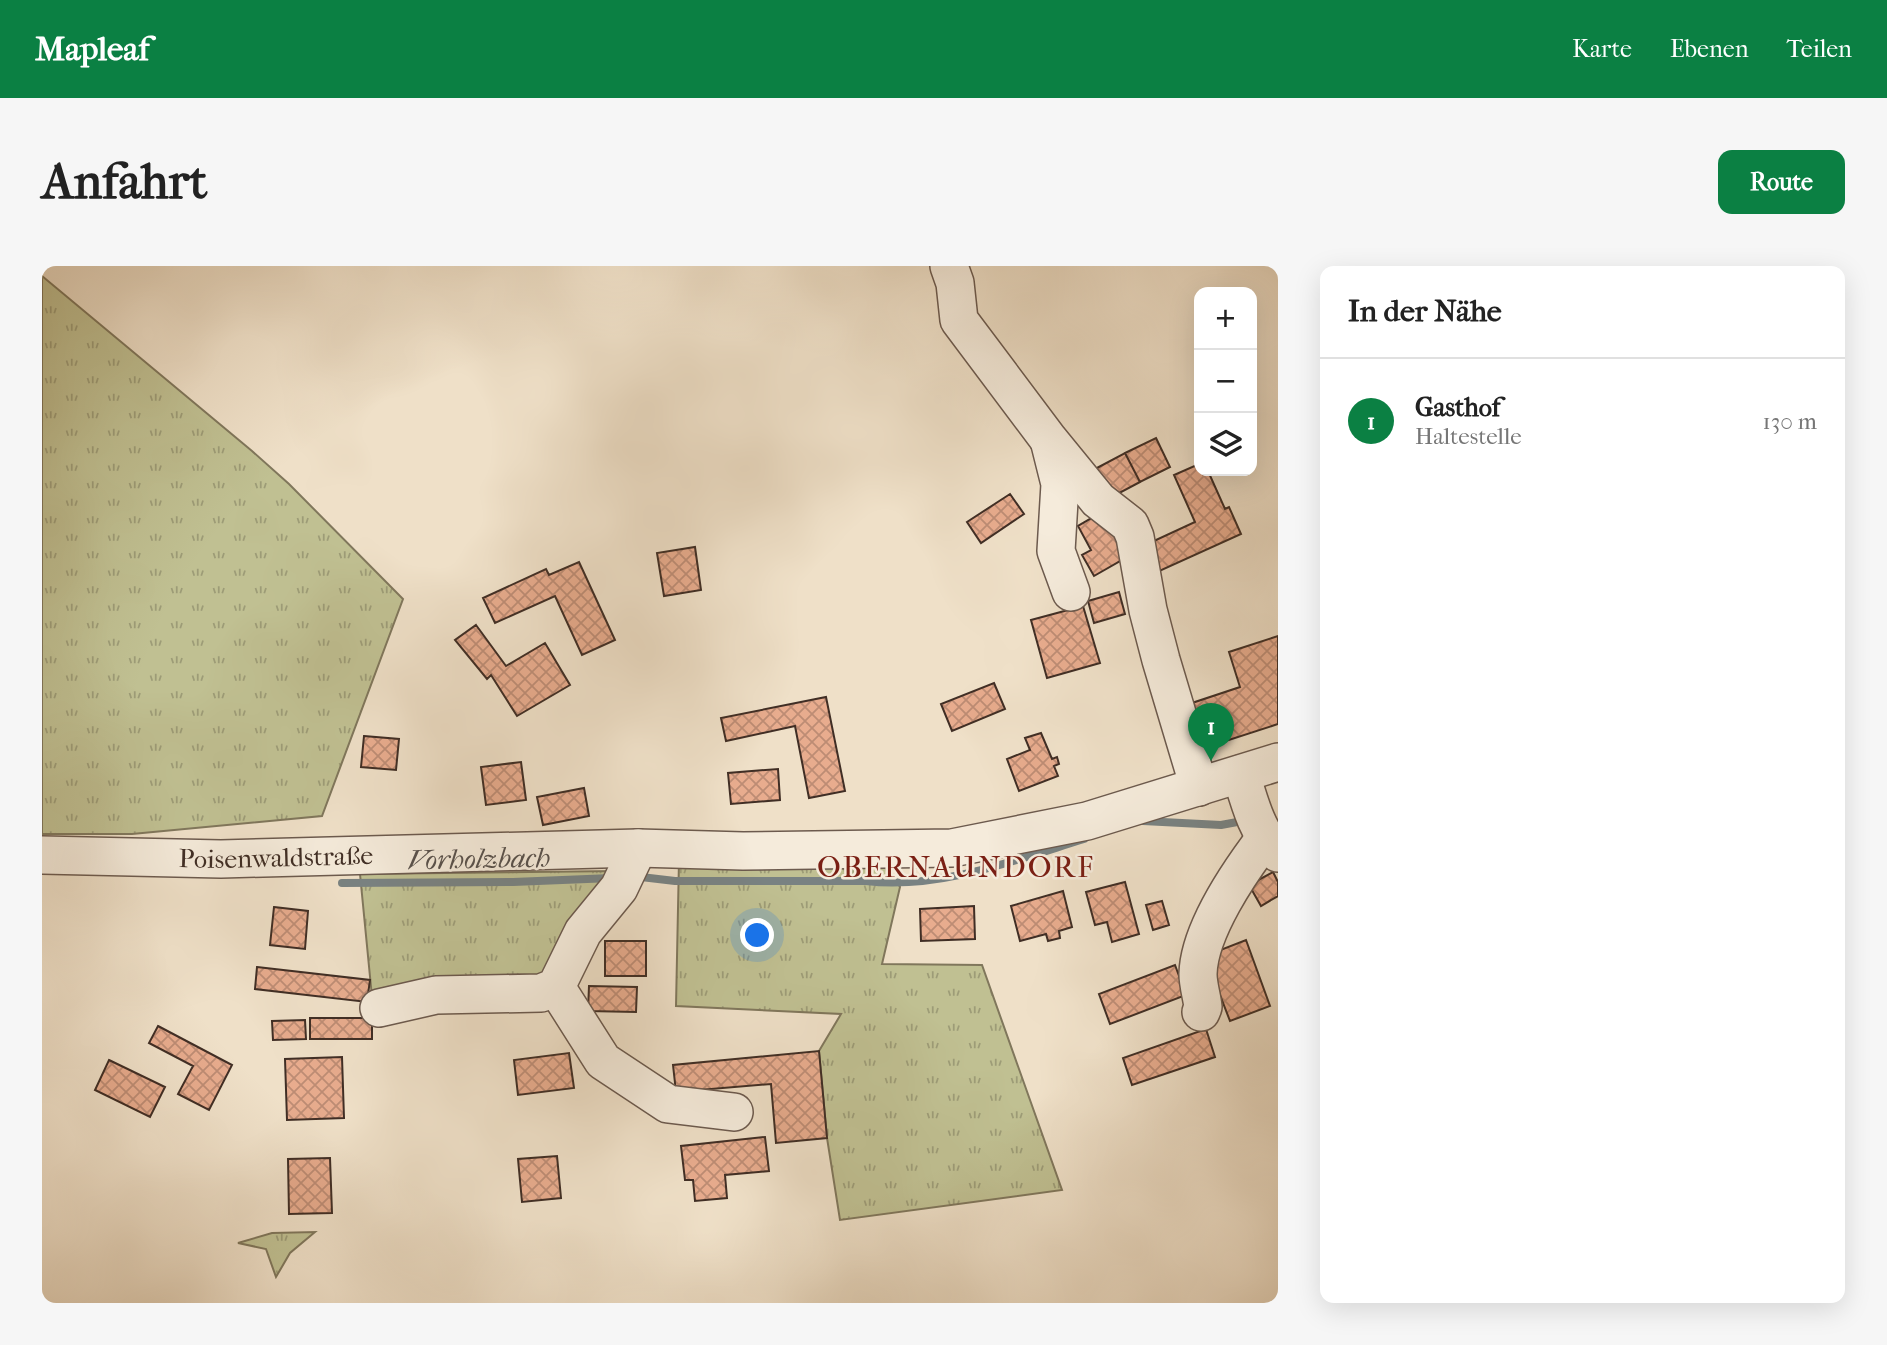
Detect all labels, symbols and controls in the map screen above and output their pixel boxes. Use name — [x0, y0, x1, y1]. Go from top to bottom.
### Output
text: Mapleaf — [35, 30, 149, 69]
text: Karte — [1572, 35, 1632, 63]
text: Ebenen — [1670, 35, 1749, 63]
text: Teilen — [1787, 35, 1852, 63]
button: Route — [1718, 150, 1845, 214]
text: Anfahrt — [42, 153, 207, 211]
map controls — [1194, 287, 1257, 476]
button: + — [1194, 287, 1257, 350]
text: In der Nähe — [1348, 294, 1502, 329]
button: − — [1194, 350, 1257, 413]
text: Gasthof — [1415, 392, 1500, 423]
text: 1 — [1367, 408, 1375, 435]
text: 130 m — [1763, 408, 1817, 435]
button: layers — [1194, 413, 1257, 476]
text: Haltestelle — [1415, 423, 1522, 450]
pin: 1 — [1188, 703, 1234, 761]
street label: Poisenwaldstraße — [178, 840, 374, 875]
water label: Vorholzbach — [407, 841, 551, 876]
district label: OBERNAUNDORF — [817, 850, 1095, 885]
your location — [740, 918, 774, 952]

